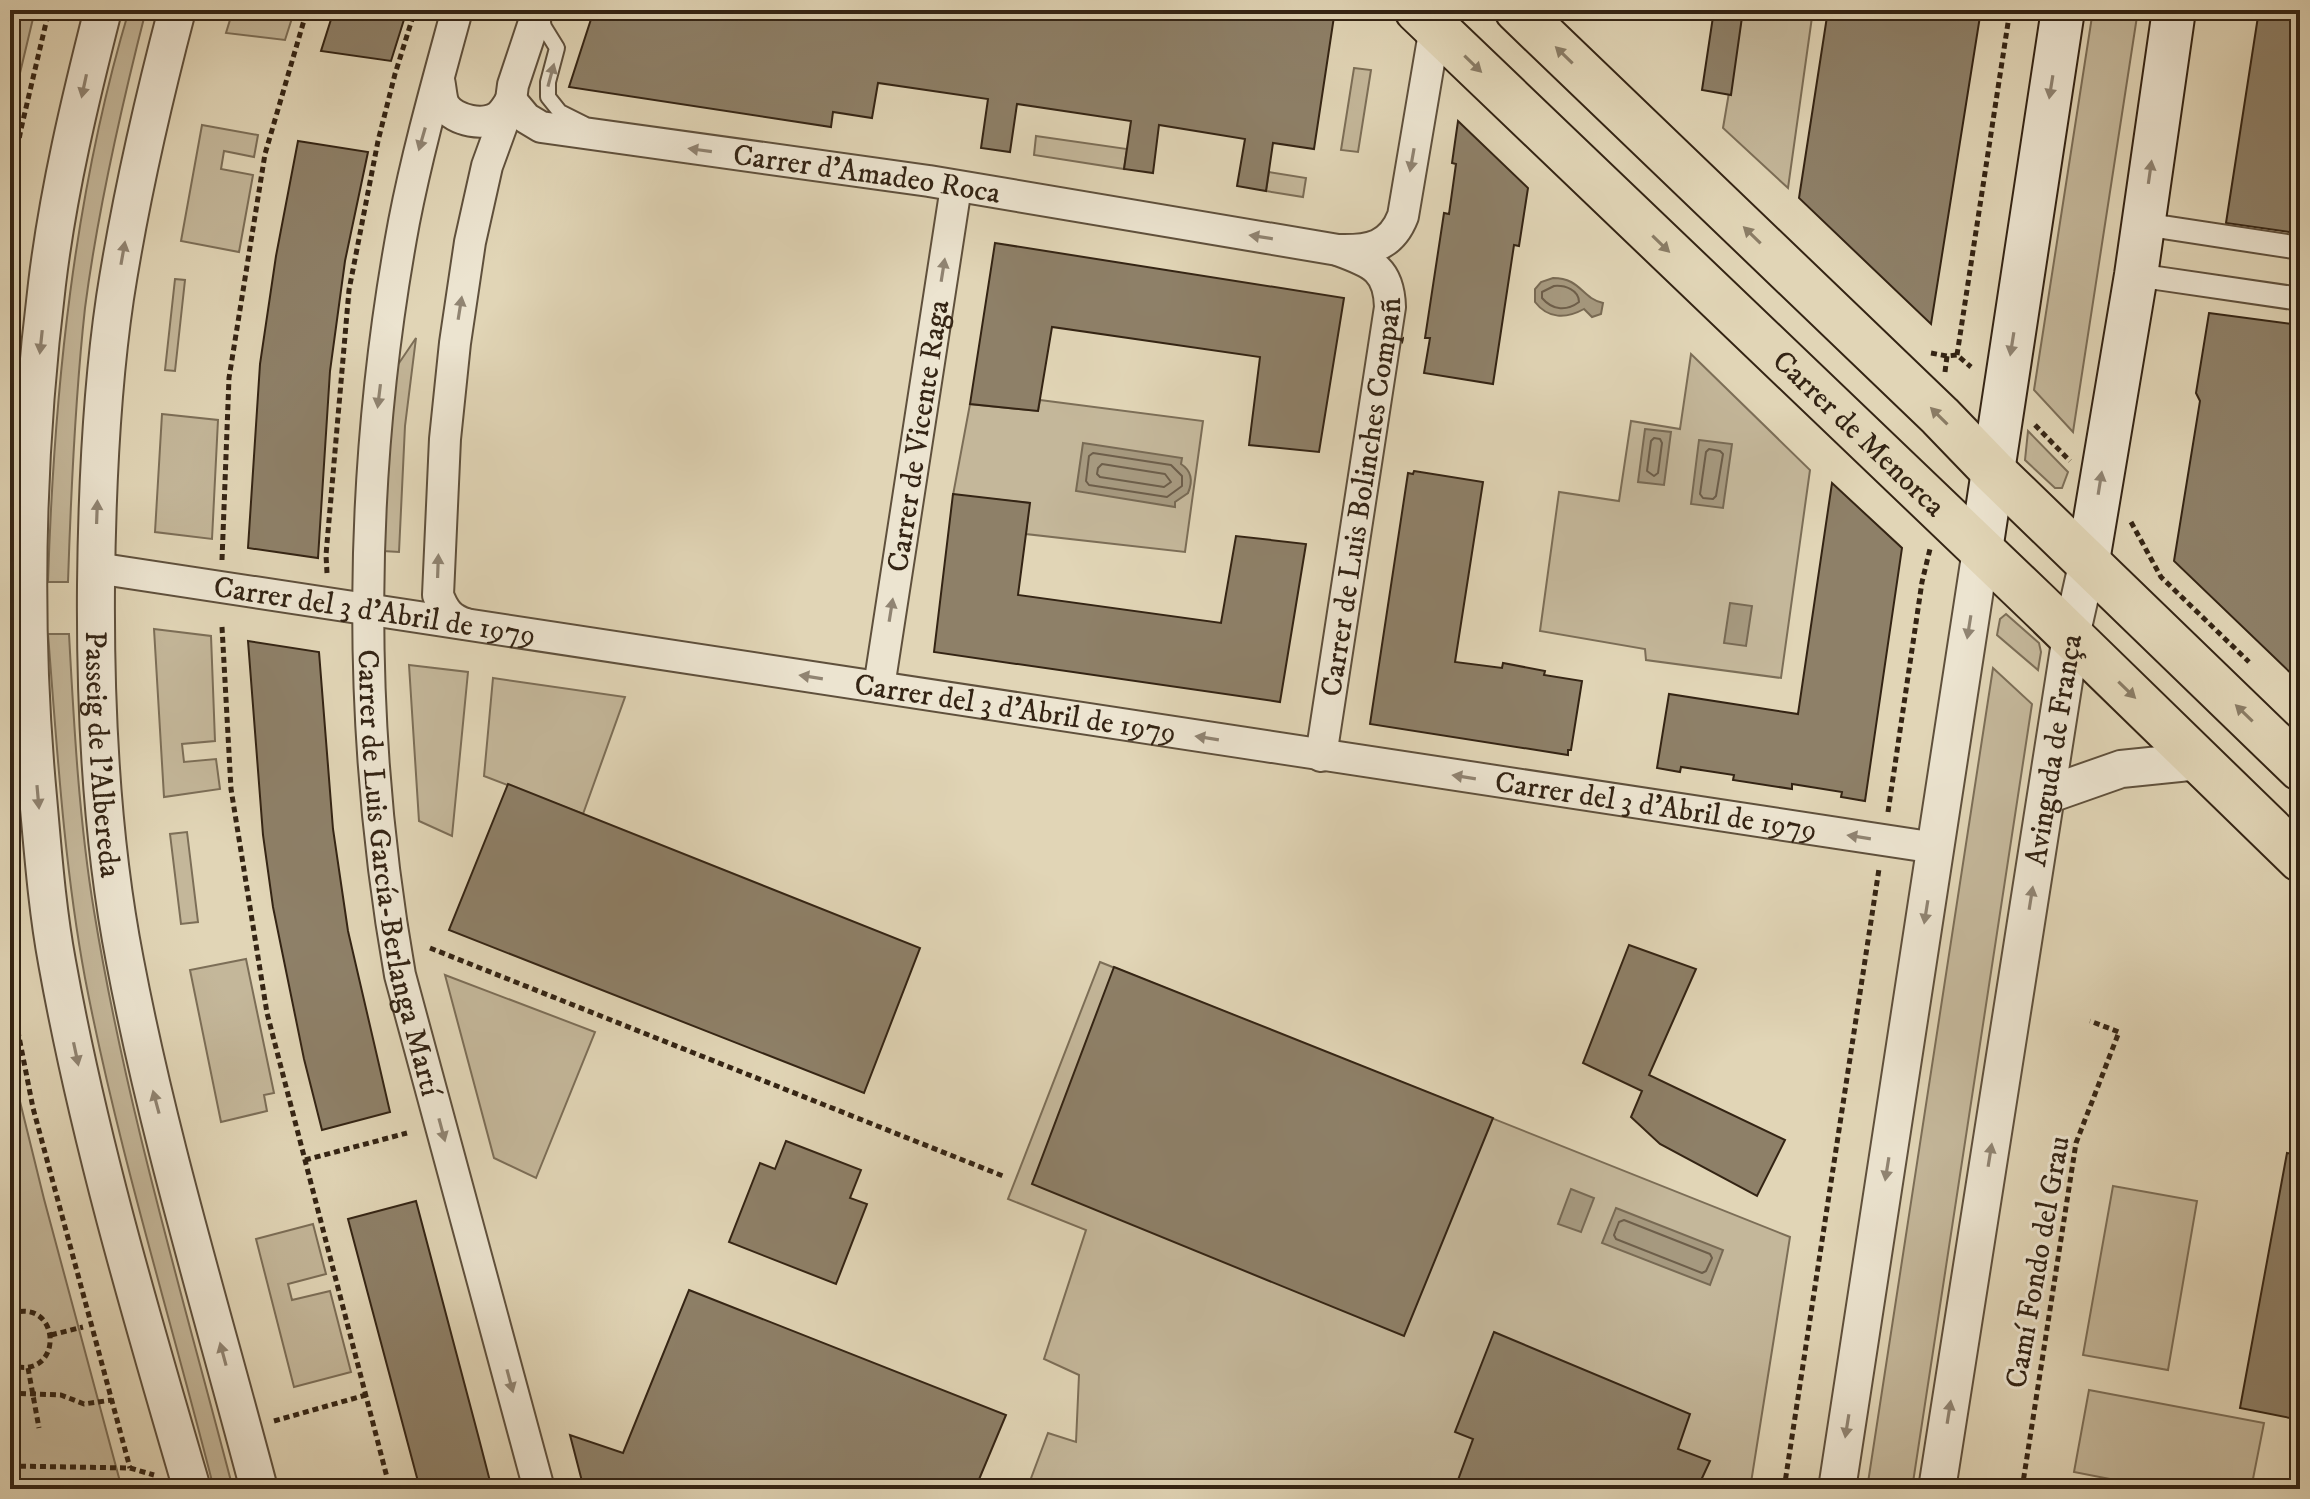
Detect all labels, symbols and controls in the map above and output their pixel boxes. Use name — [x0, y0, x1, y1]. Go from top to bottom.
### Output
one-way arrow — [1555, 46, 1574, 65]
one-way arrow — [1463, 54, 1482, 73]
one-way arrow — [545, 62, 557, 87]
one-way arrow — [77, 73, 90, 98]
one-way arrow — [2044, 75, 2057, 100]
one-way arrow — [415, 128, 428, 152]
street label: Carrer d'Amadeo Roca — [731, 137, 1003, 213]
one-way arrow — [687, 143, 712, 156]
one-way arrow — [1406, 147, 1418, 172]
one-way arrow — [2144, 159, 2157, 184]
one-way arrow — [1743, 227, 1762, 245]
one-way arrow — [1249, 231, 1274, 243]
one-way arrow — [1651, 234, 1670, 253]
one-way arrow — [118, 240, 130, 265]
one-way arrow — [937, 257, 950, 282]
one-way arrow — [454, 295, 467, 320]
street label: Carrer de Vicente Raga — [880, 297, 958, 575]
street label: Carrer de Luis Bolinches Compañ — [1313, 297, 1410, 699]
one-way arrow — [34, 330, 47, 355]
one-way arrow — [2005, 332, 2018, 357]
street label: Carrer de Menorca — [1764, 343, 1953, 525]
one-way arrow — [372, 383, 385, 408]
one-way arrow — [1930, 407, 1949, 425]
one-way arrow — [2094, 471, 2107, 496]
one-way arrow — [91, 499, 104, 524]
one-way arrow — [431, 553, 444, 578]
street label: Carrer del 3 d'Abril de 1979 — [211, 569, 538, 655]
one-way arrow — [885, 597, 898, 622]
one-way arrow — [1962, 615, 1975, 640]
street label: Passeig de l'Albereda — [76, 631, 128, 880]
street label: Avinguda de França — [2018, 631, 2091, 869]
street label: Carrer de Luis García-Berlanga Martí — [349, 649, 449, 1102]
street label: Carrer del 3 d'Abril de 1979 — [852, 667, 1179, 752]
one-way arrow — [798, 670, 823, 683]
one-way arrow — [2117, 681, 2136, 699]
one-way arrow — [2235, 704, 2254, 723]
one-way arrow — [1194, 731, 1219, 744]
street label: Carrer del 3 d'Abril de 1979 — [1492, 764, 1819, 850]
one-way arrow — [1451, 770, 1476, 783]
one-way arrow — [31, 785, 44, 810]
one-way arrow — [1846, 830, 1871, 842]
one-way arrow — [2025, 886, 2037, 911]
one-way arrow — [1920, 900, 1932, 925]
one-way arrow — [70, 1042, 83, 1067]
one-way arrow — [149, 1090, 161, 1115]
one-way arrow — [436, 1117, 448, 1142]
street label: Camí Fondo del Grau — [1998, 1133, 2079, 1391]
one-way arrow — [1984, 1142, 1997, 1167]
one-way arrow — [1880, 1157, 1893, 1182]
one-way arrow — [216, 1341, 229, 1365]
one-way arrow — [504, 1369, 517, 1393]
one-way arrow — [1943, 1399, 1956, 1424]
one-way arrow — [1840, 1414, 1853, 1439]

